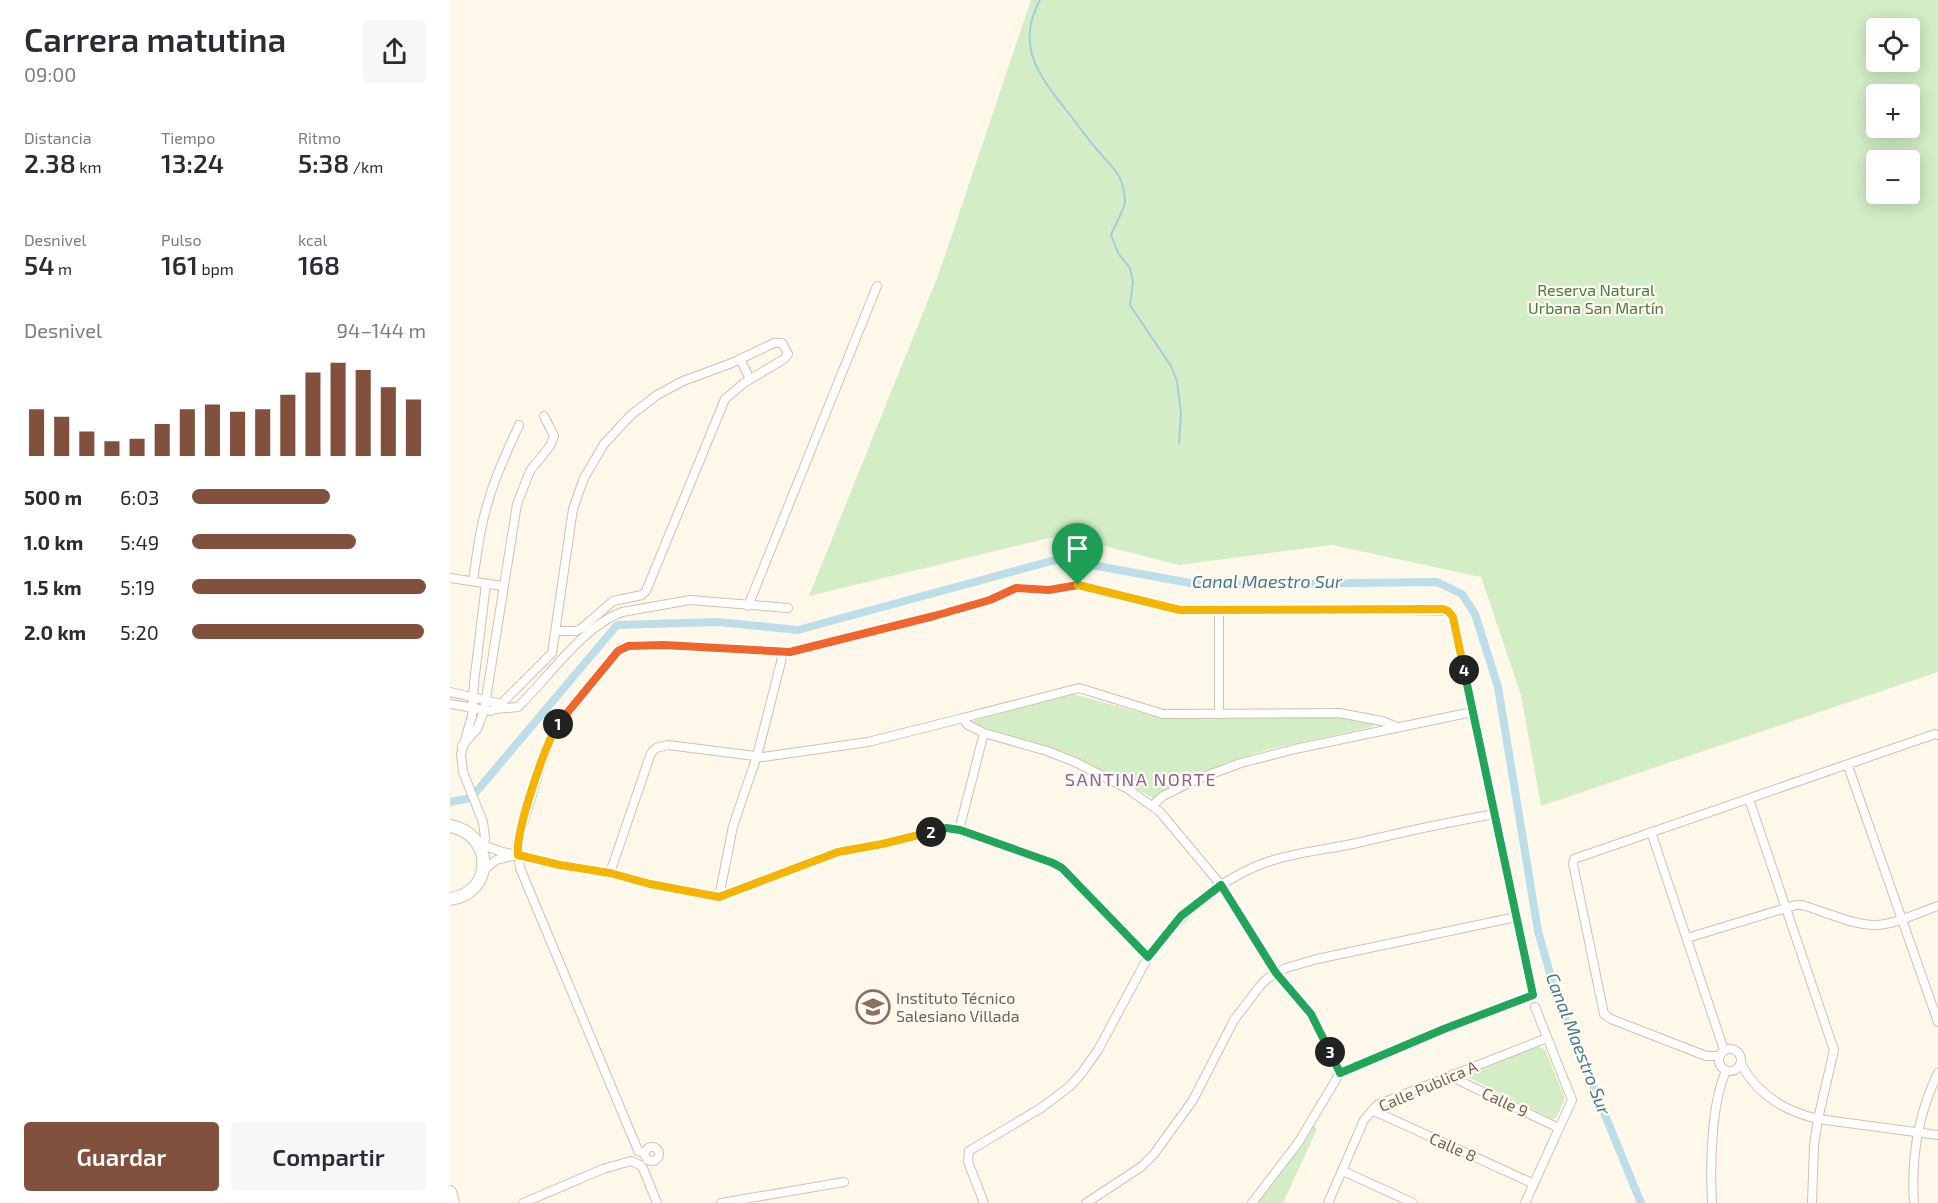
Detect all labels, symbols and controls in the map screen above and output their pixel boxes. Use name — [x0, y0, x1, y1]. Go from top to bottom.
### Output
map controls — [1866, 18, 1920, 204]
button: locate — [1866, 18, 1920, 72]
text: Carrera matutina — [24, 19, 286, 59]
button: share — [363, 20, 426, 83]
text: 09:00 — [24, 62, 76, 86]
button: + — [1866, 84, 1920, 138]
text: Distancia — [24, 128, 91, 147]
text: Tiempo — [161, 128, 215, 147]
text: Ritmo — [298, 128, 341, 147]
text: 2.38 — [24, 147, 76, 178]
text: 13:24 — [161, 147, 224, 178]
text: 5:38 — [298, 147, 349, 178]
button: − — [1866, 150, 1920, 204]
text: km — [76, 157, 101, 176]
text: /km — [349, 157, 383, 176]
text: Desnivel — [24, 230, 86, 249]
text: Pulso — [161, 230, 202, 249]
text: kcal — [298, 230, 327, 249]
text: 54 — [24, 249, 55, 280]
text: 161 — [161, 249, 198, 280]
text: 168 — [298, 249, 340, 280]
text: m — [55, 259, 72, 278]
text: bpm — [198, 259, 234, 278]
park label: Reserva Natural Urbana San Martín — [1528, 280, 1664, 317]
text: Desnivel — [24, 318, 102, 342]
text: 94–144 m — [337, 318, 426, 342]
text: 500 m — [24, 485, 82, 509]
text: 6:03 — [120, 485, 159, 509]
pin — [1052, 523, 1103, 585]
text: 1.0 km — [24, 530, 83, 554]
text: 5:49 — [120, 530, 159, 554]
icon: arrive — [1061, 532, 1094, 565]
water label: Canal Maestro Sur — [1192, 570, 1343, 592]
text: 1.5 km — [24, 575, 82, 599]
text: 5:19 — [120, 575, 155, 599]
text: 2.0 km — [24, 620, 86, 644]
text: 5:20 — [120, 620, 159, 644]
pin: 4 — [1449, 655, 1479, 685]
text: 4 — [1459, 660, 1469, 679]
pin: 1 — [543, 709, 573, 739]
text: 1 — [555, 714, 561, 733]
district label: SANTINA NORTE — [1065, 768, 1217, 790]
pin: 2 — [916, 817, 946, 847]
text: 2 — [926, 822, 936, 841]
water label: Canal Maestro Sur — [1542, 970, 1616, 1118]
place label: Instituto Técnico Salesiano Villada — [896, 988, 1020, 1025]
school or university icon: Instituto Técnico Salesiano Villada — [855, 989, 891, 1025]
pin: 3 — [1315, 1037, 1345, 1067]
text: 3 — [1325, 1042, 1335, 1061]
street label: Calle Publica A — [1375, 1056, 1480, 1115]
street label: Calle 9 — [1479, 1083, 1531, 1120]
button: Guardar — [24, 1122, 219, 1191]
button: Compartir — [231, 1122, 426, 1191]
street label: Calle 8 — [1427, 1128, 1480, 1165]

